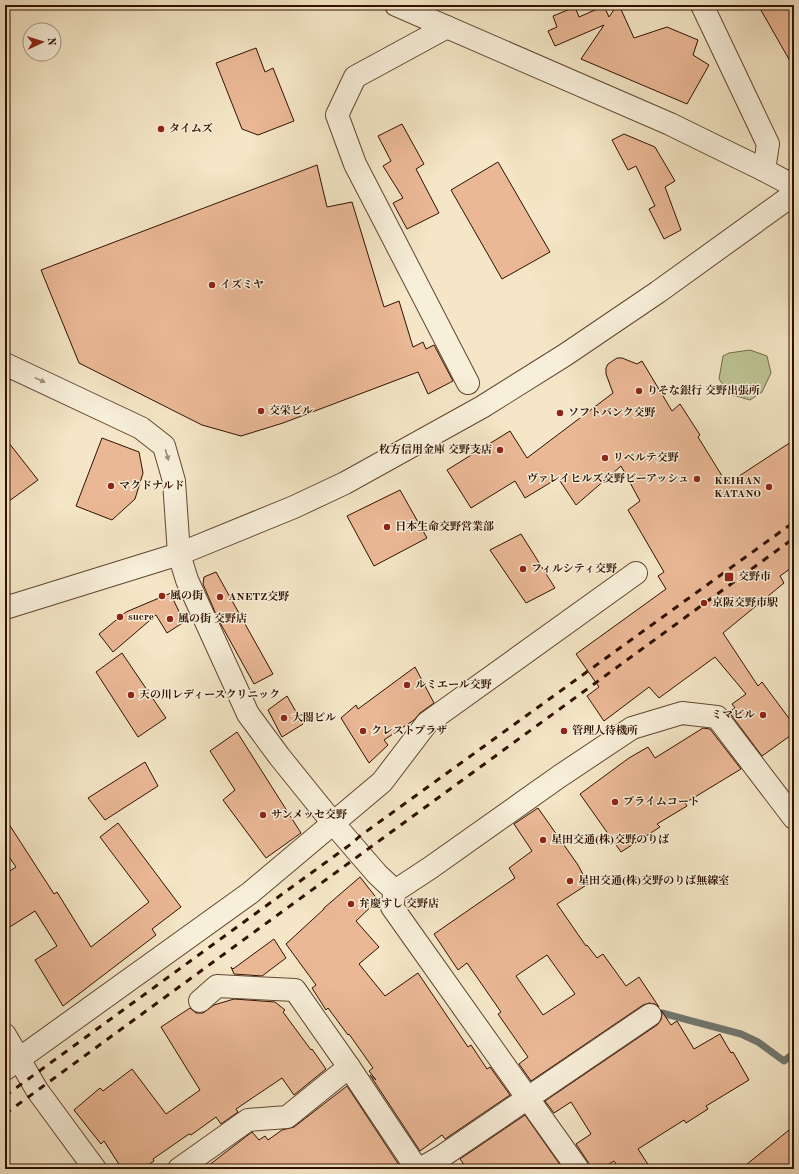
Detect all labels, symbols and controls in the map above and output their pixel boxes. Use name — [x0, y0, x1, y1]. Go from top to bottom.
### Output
north arrow — [22, 22, 62, 62]
text: N — [45, 37, 56, 47]
place label: タイムズ — [169, 122, 213, 135]
marker: タイムズ — [156, 124, 166, 134]
place label: イズミヤ — [220, 278, 264, 291]
marker: イズミヤ — [207, 280, 217, 290]
one-way arrow — [35, 377, 46, 383]
place label: りそな銀行 交野出張所 — [647, 384, 760, 397]
marker: りそな銀行 交野出張所 — [634, 386, 644, 396]
place label: 交栄ビル — [269, 404, 313, 417]
marker: 交栄ビル — [256, 406, 266, 416]
place label: ソフトバンク交野 — [568, 406, 656, 419]
marker: ソフトバンク交野 — [555, 408, 565, 418]
place label: 枚方信用金庫 交野支店 — [379, 443, 492, 456]
marker: 枚方信用金庫 交野支店 — [495, 445, 505, 455]
one-way arrow — [164, 450, 170, 462]
place label: リベルテ交野 — [613, 451, 679, 464]
marker: リベルテ交野 — [600, 453, 610, 463]
place label: ヴァレイヒルズ交野ビーアッシュ — [527, 472, 689, 485]
marker: ヴァレイヒルズ交野ビーアッシュ — [692, 474, 702, 484]
place label: KEIHAN KATANO — [714, 476, 762, 500]
place label: マクドナルド — [119, 480, 184, 492]
marker: マクドナルド — [106, 481, 116, 491]
marker: KEIHAN KATANO — [764, 482, 774, 492]
place label: 日本生命交野営業部 — [395, 520, 494, 533]
marker: 日本生命交野営業部 — [382, 522, 392, 532]
place label: フィルシティ交野 — [531, 562, 617, 575]
marker: フィルシティ交野 — [518, 564, 528, 574]
place label: 交野市 — [738, 570, 771, 583]
marker: 交野市 — [723, 571, 735, 583]
place label: 風の街 — [170, 589, 204, 602]
place label: ANETZ交野 — [228, 590, 289, 603]
marker: 風の街 — [157, 591, 167, 601]
marker: ANETZ交野 — [215, 592, 225, 602]
place label: 京阪交野市駅 — [712, 596, 778, 609]
marker: 京阪交野市駅 — [699, 598, 709, 608]
marker: sucre — [115, 612, 125, 622]
place label: sucre — [128, 612, 154, 623]
place label: 風の街 交野店 — [178, 612, 247, 625]
marker: 風の街 交野店 — [165, 614, 175, 624]
place label: ルミエール交野 — [415, 678, 492, 691]
marker: ルミエール交野 — [402, 680, 412, 690]
place label: 天の川レディースクリニック — [139, 689, 280, 701]
marker: 天の川レディースクリニック — [126, 690, 136, 700]
place label: ミマビル — [711, 709, 755, 721]
marker: ミマビル — [758, 710, 768, 720]
place label: 大閤ビル — [292, 711, 336, 724]
marker: 大閤ビル — [279, 713, 289, 723]
place label: クレストプラザ — [371, 724, 447, 737]
place label: 管理人待機所 — [572, 724, 638, 737]
marker: クレストプラザ — [358, 726, 368, 736]
marker: 管理人待機所 — [559, 726, 569, 736]
place label: プライムコート — [623, 796, 700, 808]
marker: プライムコート — [610, 797, 620, 807]
place label: サンメッセ交野 — [271, 808, 347, 821]
marker: サンメッセ交野 — [258, 810, 268, 820]
place label: 星田交通(株)交野のりば — [551, 833, 669, 846]
marker: 星田交通(株)交野のりば — [538, 835, 548, 845]
place label: 星田交通(株)交野のりば無線室 — [578, 874, 729, 887]
marker: 星田交通(株)交野のりば無線室 — [565, 876, 575, 886]
place label: 弁慶すし 交野店 — [359, 897, 439, 910]
marker: 弁慶すし 交野店 — [346, 899, 356, 909]

